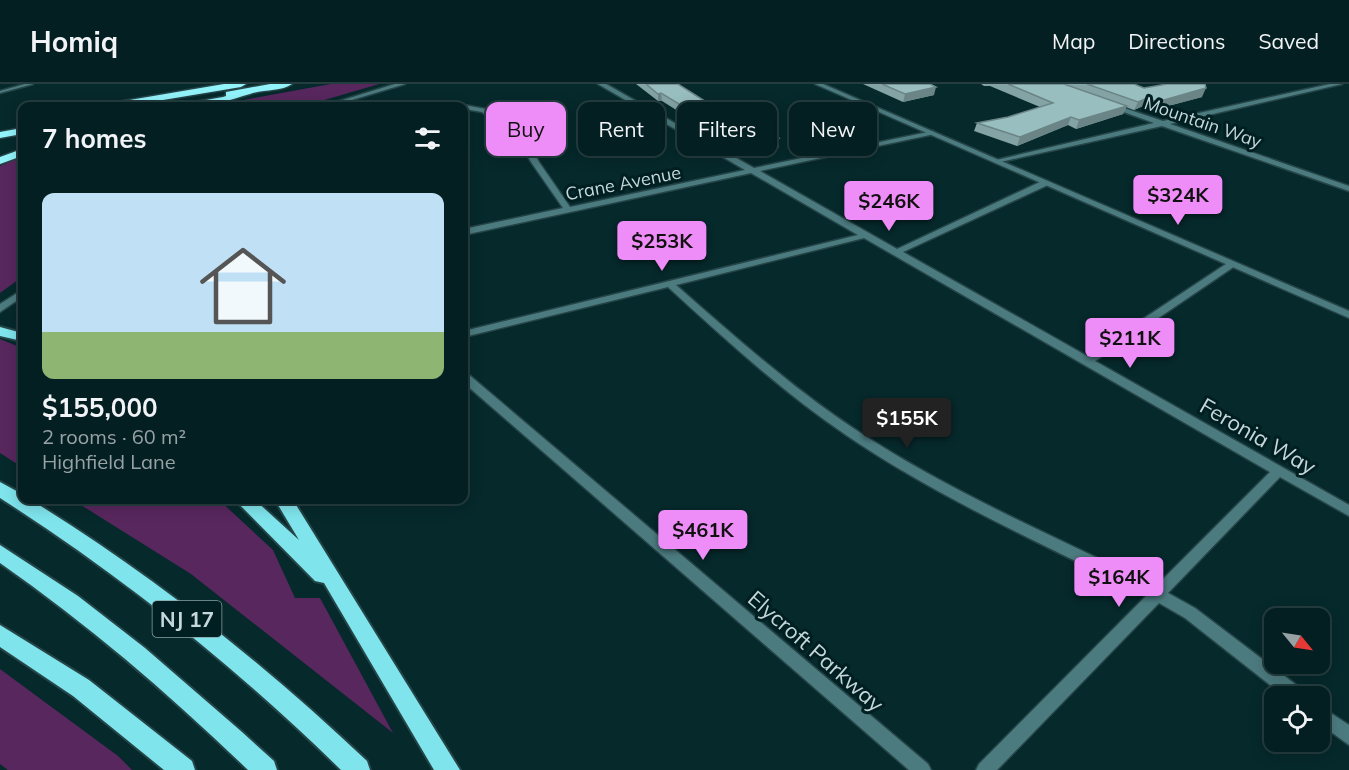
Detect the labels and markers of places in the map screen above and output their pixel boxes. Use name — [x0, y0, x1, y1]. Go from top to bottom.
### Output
pin: $324K — [1136, 175, 1220, 226]
pin: $246K — [847, 181, 931, 232]
pin: $253K — [620, 221, 704, 272]
pin: $211K — [1088, 318, 1172, 369]
pin: $155K — [865, 398, 949, 449]
pin: $461K — [661, 510, 745, 561]
pin: $164K — [1077, 557, 1161, 608]

